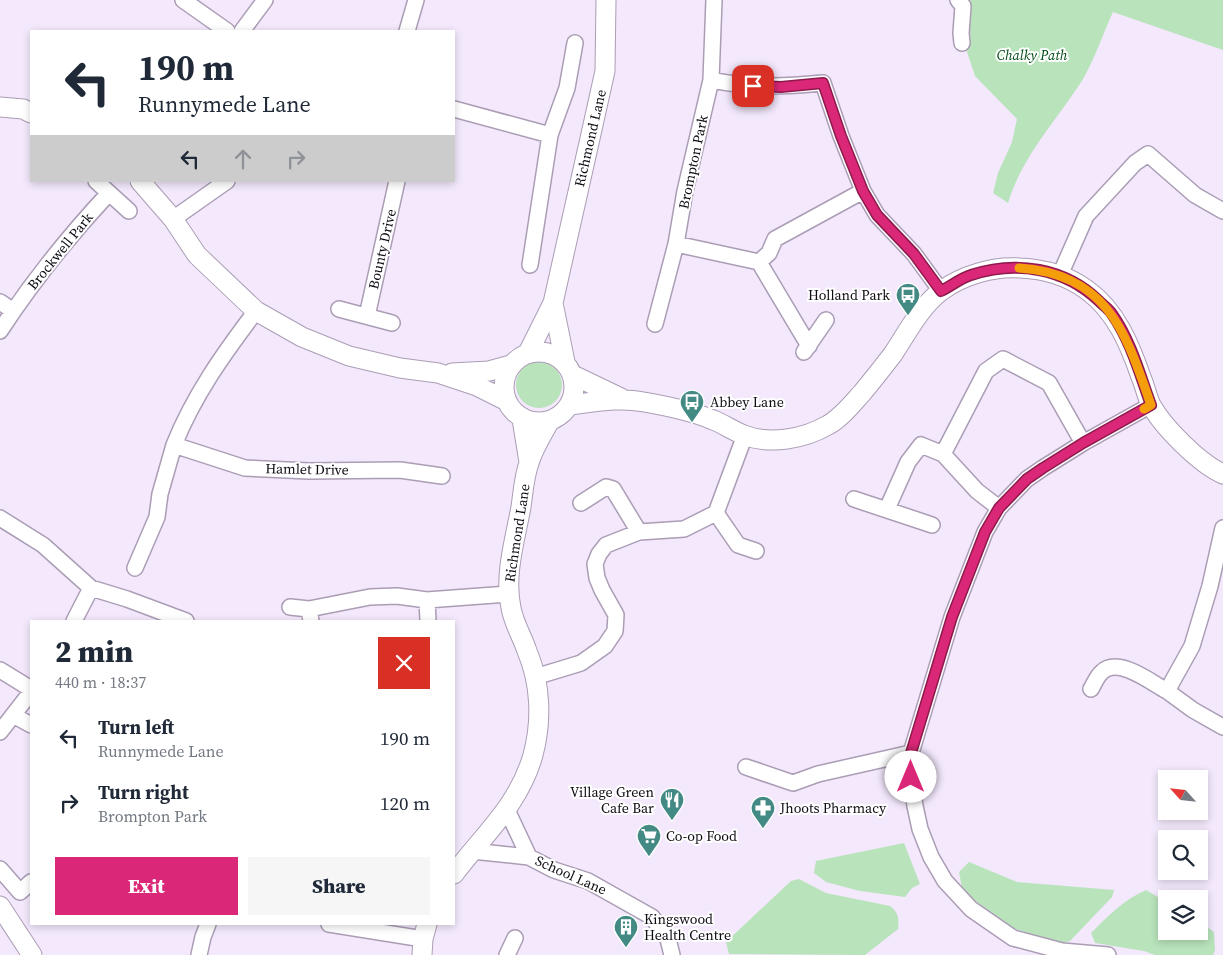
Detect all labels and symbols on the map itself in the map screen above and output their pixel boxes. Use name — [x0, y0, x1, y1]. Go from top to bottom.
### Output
park label: Chalky Path — [997, 45, 1068, 65]
pin — [732, 65, 774, 107]
street label: Richmond Lane — [569, 87, 611, 189]
street label: Brompton Park — [673, 113, 713, 211]
street label: Bounty Drive — [363, 207, 401, 291]
street label: Brockwell Park — [23, 208, 98, 294]
bus stop icon: Holland Park — [895, 282, 921, 316]
place label: Holland Park — [808, 285, 890, 305]
bus stop icon: Abbey Lane — [679, 389, 705, 423]
place label: Abbey Lane — [710, 392, 784, 412]
street label: Hamlet Drive — [265, 458, 349, 480]
street label: Richmond Lane — [499, 482, 535, 584]
position arrow — [884, 750, 936, 802]
north arrow — [1158, 770, 1208, 820]
place label: Village Green Cafe Bar — [570, 782, 655, 818]
restaurant icon: Village Green Cafe Bar — [659, 787, 685, 821]
pharmacy icon: Jhoots Pharmacy — [750, 795, 776, 829]
place label: Jhoots Pharmacy — [779, 798, 887, 818]
supermarket icon: Co-op Food — [636, 823, 662, 857]
place label: Co-op Food — [666, 826, 737, 846]
street label: School Lane — [532, 850, 610, 900]
place label: Kingswood Health Centre — [644, 909, 731, 945]
building icon: Kingswood Health Centre — [613, 914, 639, 948]

